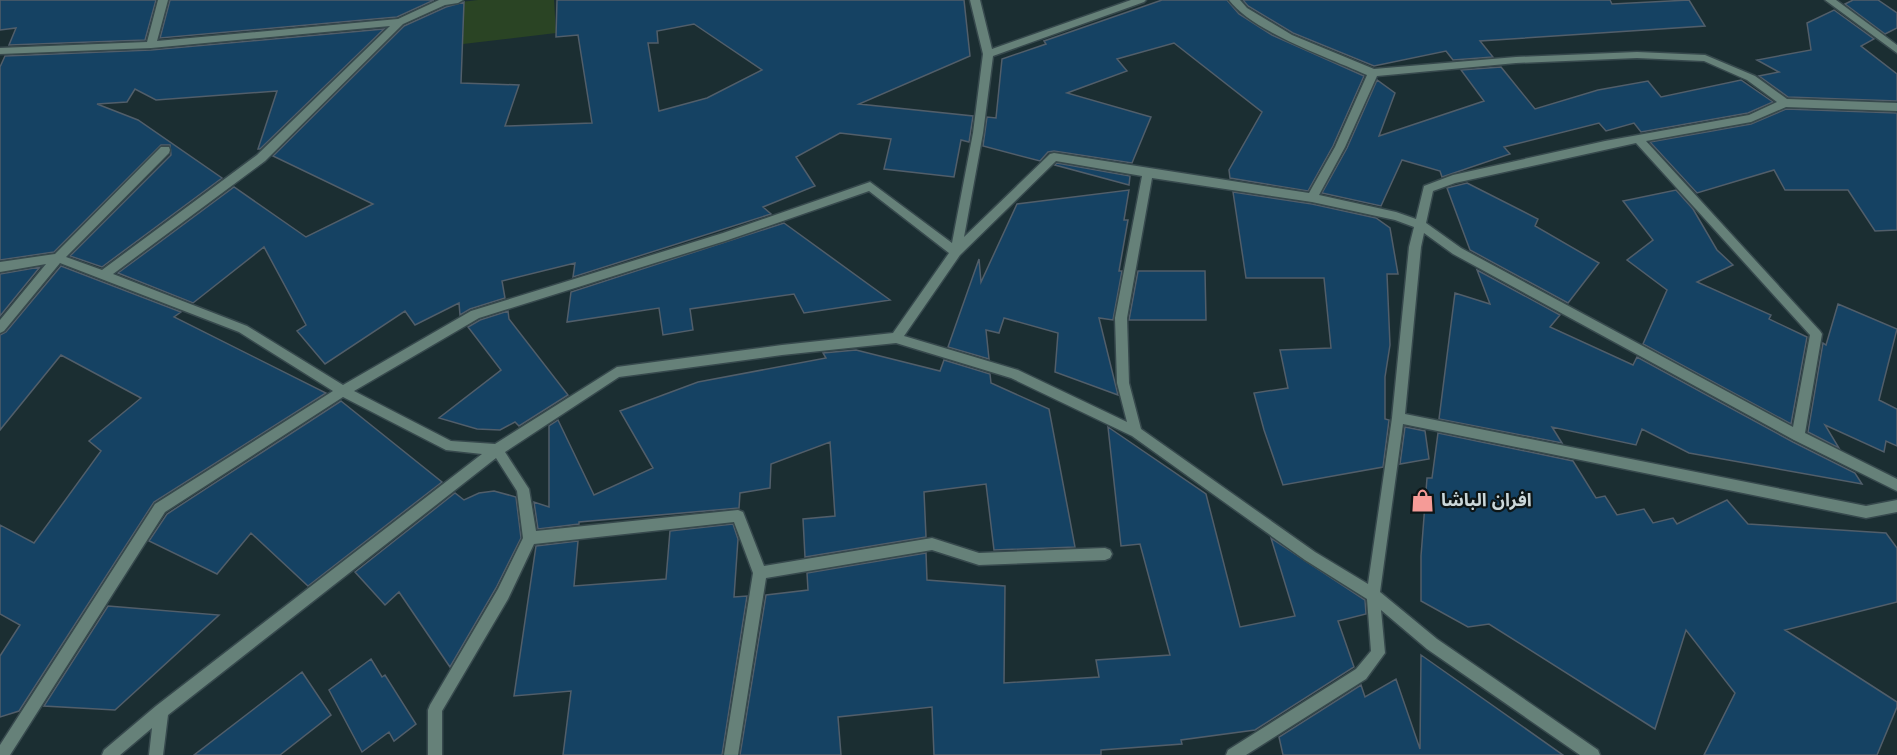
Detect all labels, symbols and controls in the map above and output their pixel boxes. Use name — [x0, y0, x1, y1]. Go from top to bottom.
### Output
shop icon: افران الباشا — [1410, 487, 1436, 513]
place label: افران الباشا — [1441, 488, 1532, 511]

